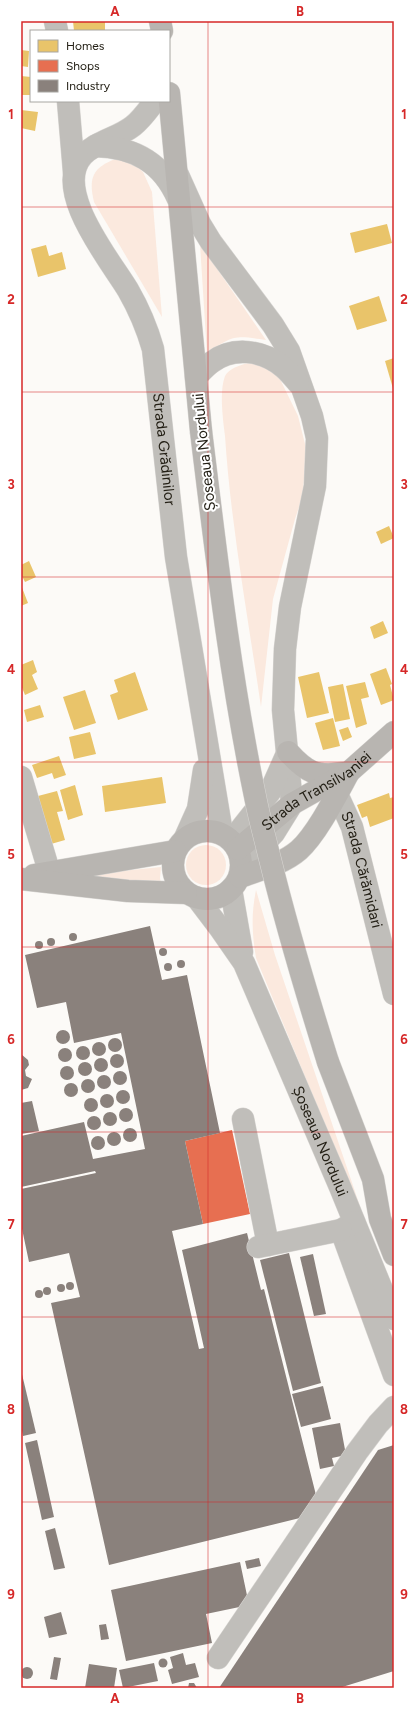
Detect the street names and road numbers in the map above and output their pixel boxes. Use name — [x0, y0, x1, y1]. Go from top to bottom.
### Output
street label: Strada Grădinilor — [149, 392, 179, 506]
street label: Șoseaua Nordului — [189, 392, 219, 512]
street label: Strada Transilvaniei — [258, 747, 375, 835]
street label: Strada Cărămidari — [337, 808, 386, 930]
street label: Șoseaua Nordului — [289, 1083, 352, 1199]

